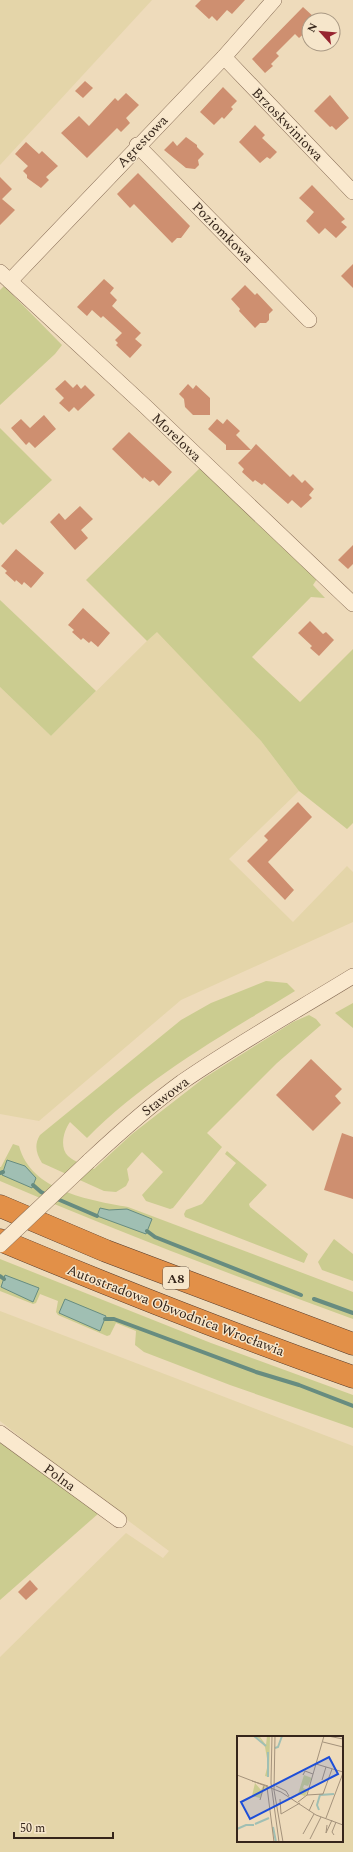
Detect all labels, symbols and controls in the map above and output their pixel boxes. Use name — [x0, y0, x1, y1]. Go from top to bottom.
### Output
north arrow — [301, 12, 341, 52]
text: N — [303, 20, 322, 36]
street label: Brzoskwiniowa — [247, 83, 328, 166]
street label: Agrestowa — [112, 110, 173, 172]
street label: Poziomkowa — [187, 197, 258, 268]
street label: Morelowa — [147, 408, 206, 467]
street label: Stawowa — [137, 1071, 194, 1121]
street label: Autostradowa Obwodnica Wrocławia — [64, 1259, 288, 1362]
road number: A8 — [163, 1267, 189, 1289]
street label: Polna — [39, 1459, 80, 1496]
inset map — [237, 1736, 343, 1842]
scale bar — [14, 1814, 113, 1840]
text: 50 m — [20, 1819, 45, 1838]

